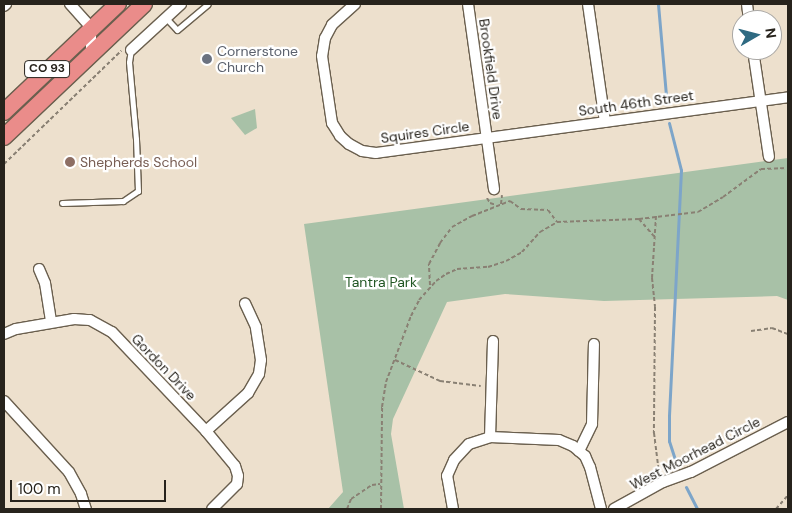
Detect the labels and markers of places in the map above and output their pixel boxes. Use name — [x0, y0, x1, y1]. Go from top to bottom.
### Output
place label: Cornerstone Church — [217, 43, 298, 75]
marker: Cornerstone Church — [201, 53, 213, 65]
place label: Shepherds School — [80, 154, 197, 170]
marker: Shepherds School — [64, 156, 76, 168]

